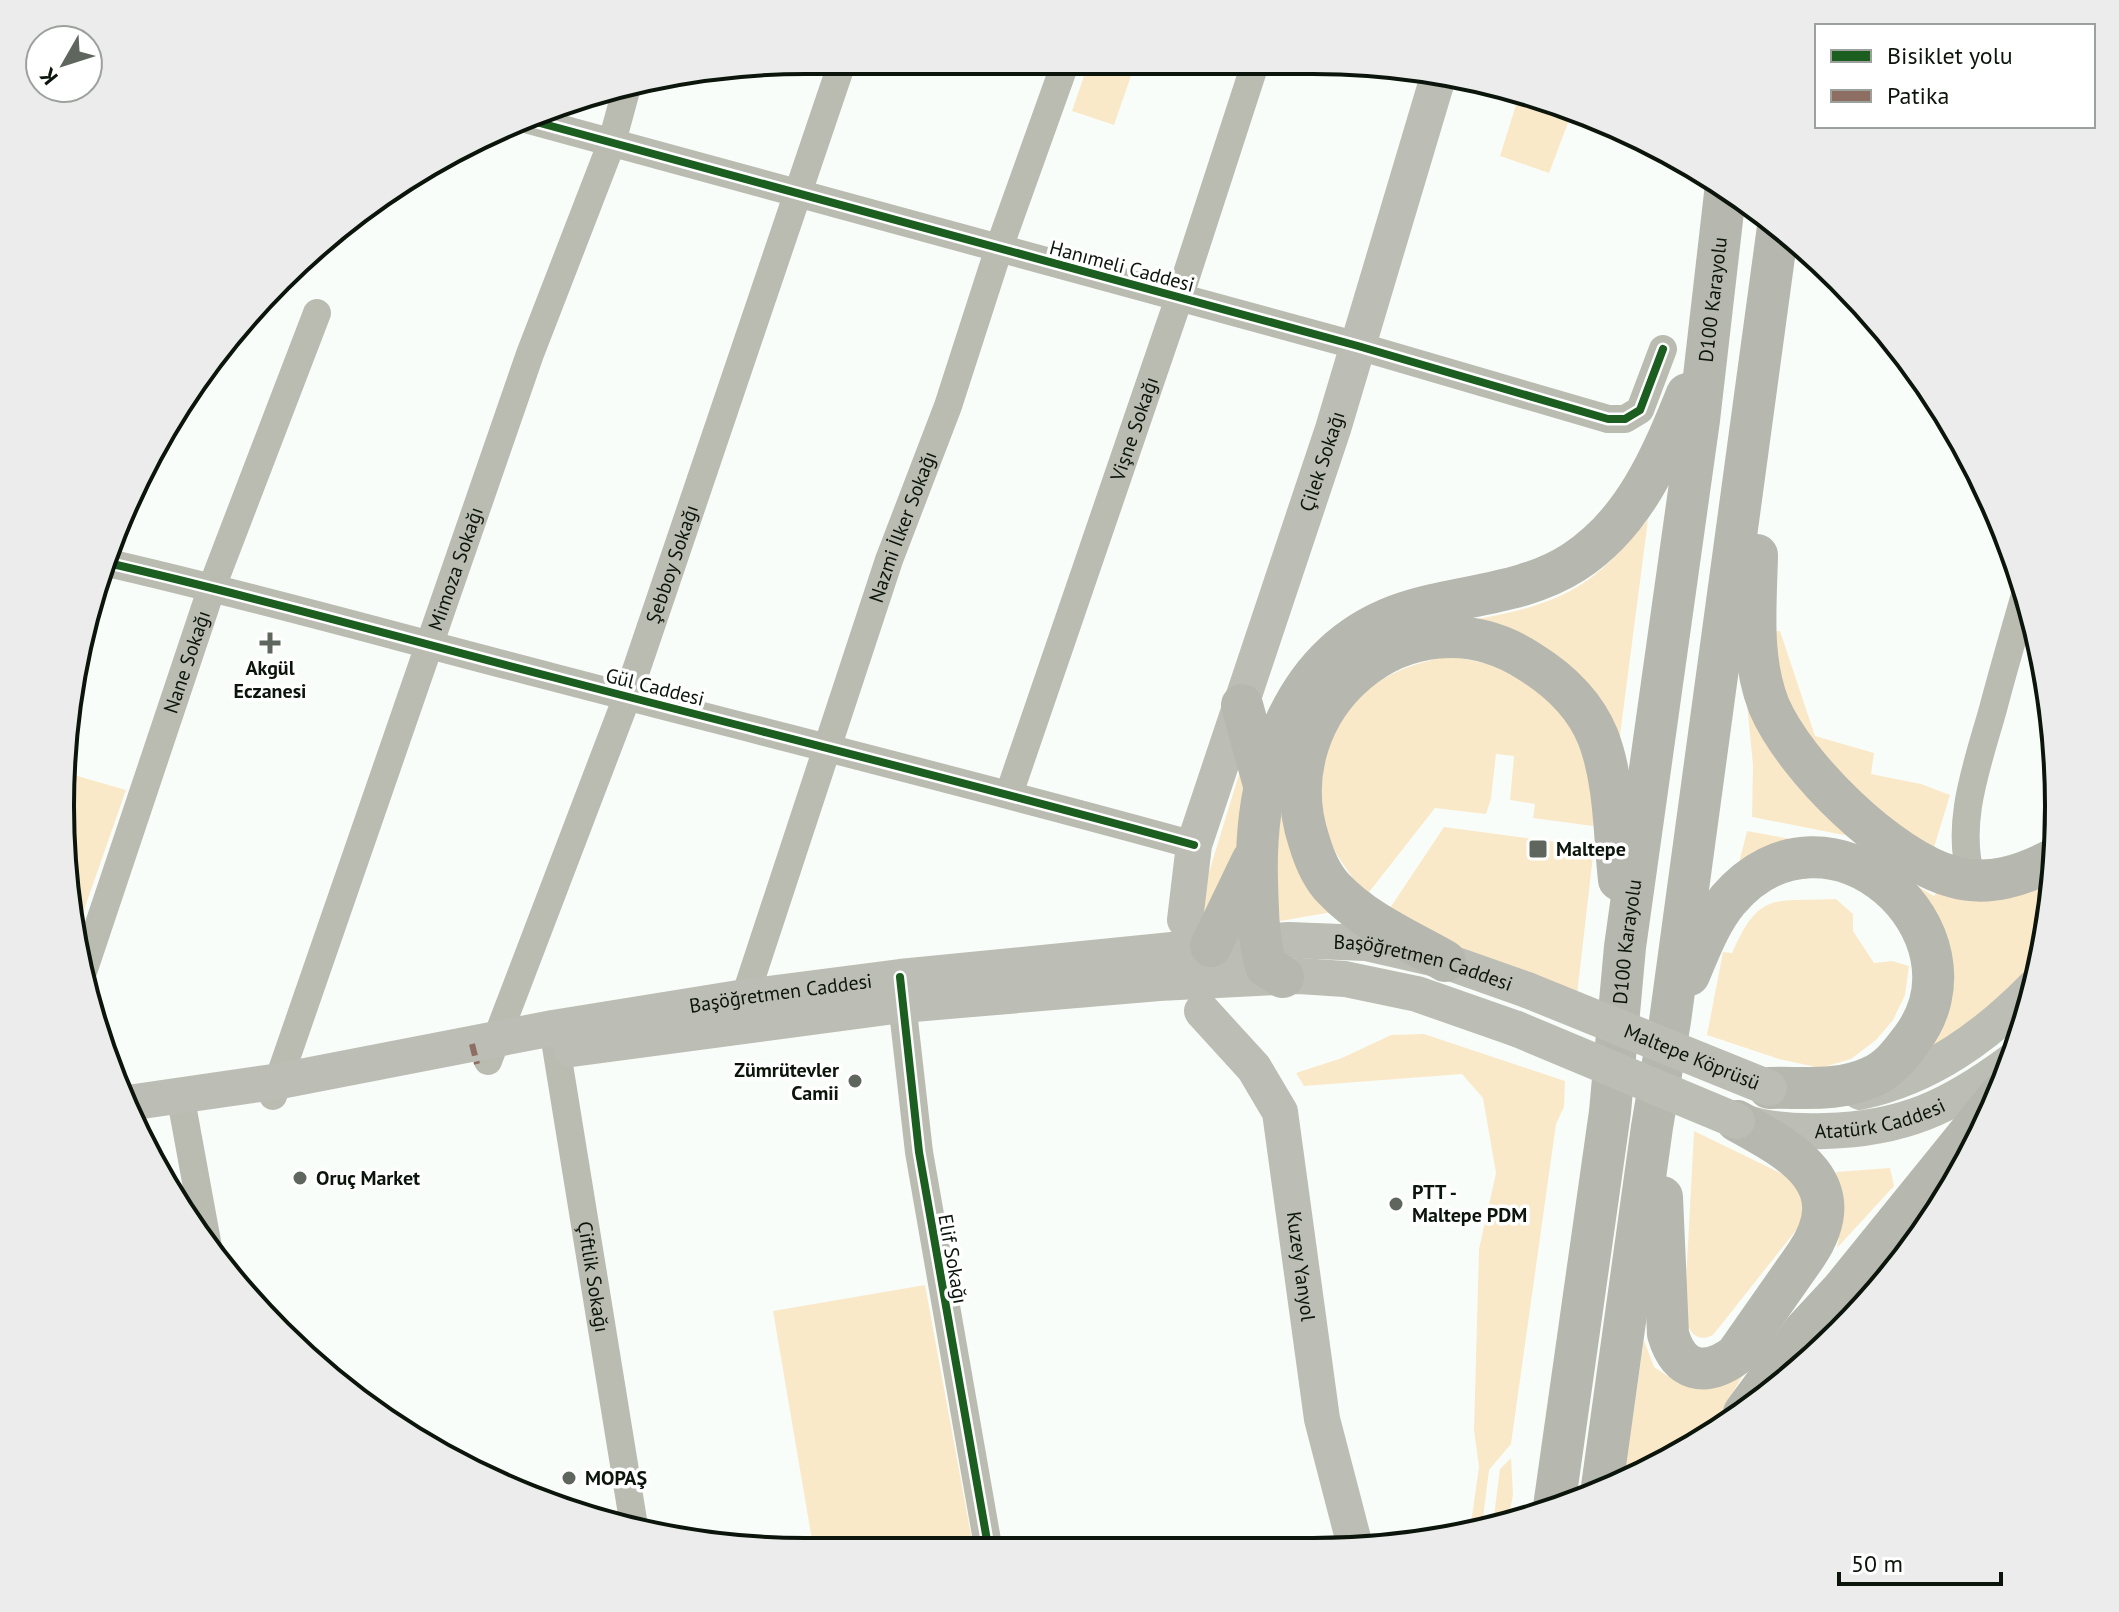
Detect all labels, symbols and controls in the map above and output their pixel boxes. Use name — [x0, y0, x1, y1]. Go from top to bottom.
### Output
north arrow — [24, 24, 104, 104]
legend — [1815, 24, 2095, 128]
text: Bisiklet yolu — [1887, 40, 2013, 71]
text: K — [33, 62, 64, 91]
text: Patika — [1887, 80, 1949, 111]
street label: Hanımeli Caddesi — [1047, 234, 1197, 298]
street label: D100 Karayolu — [1693, 236, 1733, 364]
street label: Vişne Sokağı — [1104, 373, 1164, 485]
street label: Çilek Sokağı — [1293, 408, 1351, 515]
street label: Nazmi İlker Sokağı — [863, 447, 943, 606]
street label: Şebboy Sokağı — [640, 501, 704, 627]
street label: Mimoza Sokağı — [422, 503, 489, 634]
street label: Nane Sokağı — [158, 607, 216, 717]
marker: Akgül Eczanesi — [261, 634, 279, 652]
place label: Akgül Eczanesi — [234, 655, 306, 704]
street label: Gül Caddesi — [603, 662, 707, 712]
place label: Maltepe — [1556, 836, 1626, 862]
marker: Maltepe — [1527, 838, 1549, 860]
street label: D100 Karayolu — [1607, 878, 1647, 1006]
street label: Başöğretmen Caddesi — [1333, 929, 1516, 997]
street label: Başöğretmen Caddesi — [687, 968, 874, 1019]
street label: Maltepe Köprüsü — [1620, 1018, 1764, 1096]
place label: Zümrütevler Camii — [734, 1057, 839, 1106]
marker: Zümrütevler Camii — [846, 1072, 864, 1090]
street label: Atatürk Caddesi — [1814, 1092, 1949, 1144]
place label: Oruç Market — [316, 1165, 420, 1191]
marker: Oruç Market — [291, 1169, 309, 1187]
place label: PTT - Maltepe PDM — [1412, 1179, 1527, 1228]
marker: PTT - Maltepe PDM — [1387, 1195, 1405, 1213]
street label: Kuzey Yanyol — [1281, 1210, 1321, 1323]
street label: Elif Sokağı — [932, 1212, 974, 1306]
street label: Çiftlik Sokağı — [572, 1219, 615, 1334]
place label: MOPAŞ — [585, 1465, 647, 1491]
marker: MOPAŞ — [560, 1469, 578, 1487]
scale bar — [1839, 1536, 2001, 1586]
text: 50 m — [1851, 1548, 1903, 1579]

